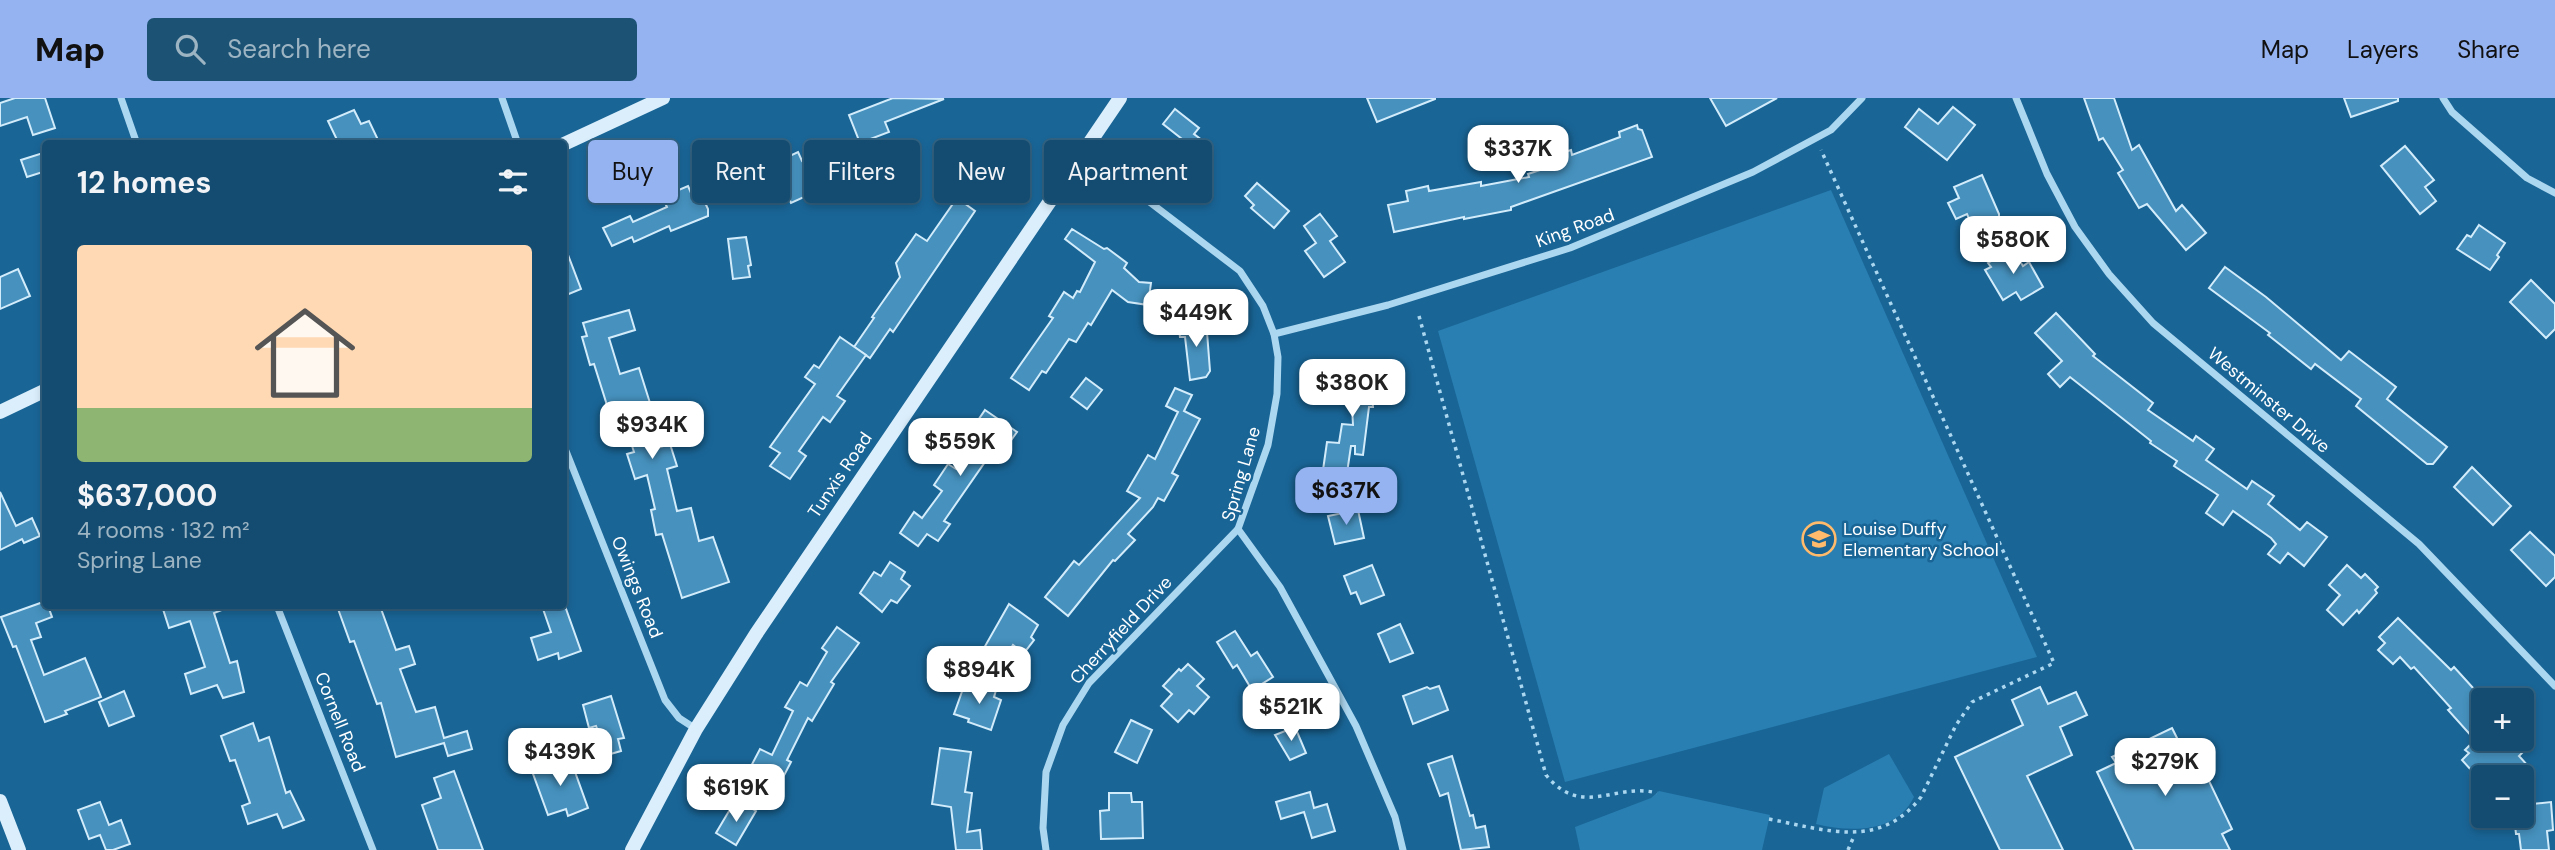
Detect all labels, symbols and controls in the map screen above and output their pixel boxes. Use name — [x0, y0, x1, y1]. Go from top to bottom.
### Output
search box — [147, 18, 637, 81]
text: Map — [35, 28, 105, 71]
icon: search — [171, 30, 209, 68]
text: Search here — [227, 32, 371, 66]
text: Map — [2261, 34, 2309, 65]
text: Layers — [2347, 34, 2419, 65]
text: Share — [2457, 34, 2520, 65]
pin: $337K — [1469, 126, 1567, 185]
text: $337K — [1484, 133, 1552, 163]
chip: Buy — [588, 140, 678, 203]
chip: Rent — [692, 140, 790, 203]
chip: Filters — [804, 140, 920, 203]
chip: New — [934, 140, 1030, 203]
chip: Apartment — [1044, 140, 1212, 203]
text: 12 homes — [77, 163, 211, 202]
icon: filters — [494, 163, 532, 201]
street label: King Road — [1532, 203, 1618, 253]
pin: $580K — [1964, 216, 2062, 276]
text: $580K — [1976, 224, 2050, 254]
pin: $449K — [1147, 289, 1245, 349]
icon: home — [242, 290, 368, 416]
text: $449K — [1159, 297, 1233, 327]
street label: Westminster Drive — [2203, 342, 2335, 458]
pin: $380K — [1303, 360, 1401, 419]
text: $380K — [1315, 367, 1389, 397]
pin: $934K — [603, 402, 701, 461]
text: $934K — [616, 409, 688, 439]
pin: $559K — [911, 418, 1009, 478]
street label: Spring Lane — [1216, 424, 1266, 524]
text: $559K — [924, 426, 996, 456]
street label: Tunxis Road — [802, 427, 878, 523]
pin: $637K — [1297, 468, 1395, 527]
text: $637K — [1311, 475, 1381, 505]
text: $637,000 — [77, 476, 217, 515]
text: 4 rooms · 132 m² — [77, 515, 249, 545]
place label: Louise Duffy Elementary School — [1843, 517, 1999, 562]
school or university icon: Louise Duffy Elementary School — [1800, 520, 1838, 558]
street label: Owings Road — [606, 532, 668, 642]
text: Spring Lane — [77, 545, 202, 575]
street label: Cherryfield Drive — [1065, 571, 1177, 689]
pin: $894K — [930, 646, 1028, 706]
text: $894K — [943, 654, 1015, 684]
street label: Cornell Road — [309, 669, 371, 775]
pin: $521K — [1242, 684, 1340, 743]
map controls — [2471, 688, 2534, 828]
button: + — [2471, 688, 2534, 751]
text: $521K — [1259, 691, 1323, 721]
pin: $439K — [511, 728, 609, 788]
text: $439K — [524, 736, 596, 766]
pin: $279K — [2116, 738, 2214, 798]
text: $279K — [2131, 746, 2199, 776]
pin: $619K — [687, 764, 785, 824]
button: − — [2471, 765, 2534, 828]
text: $619K — [703, 772, 769, 802]

